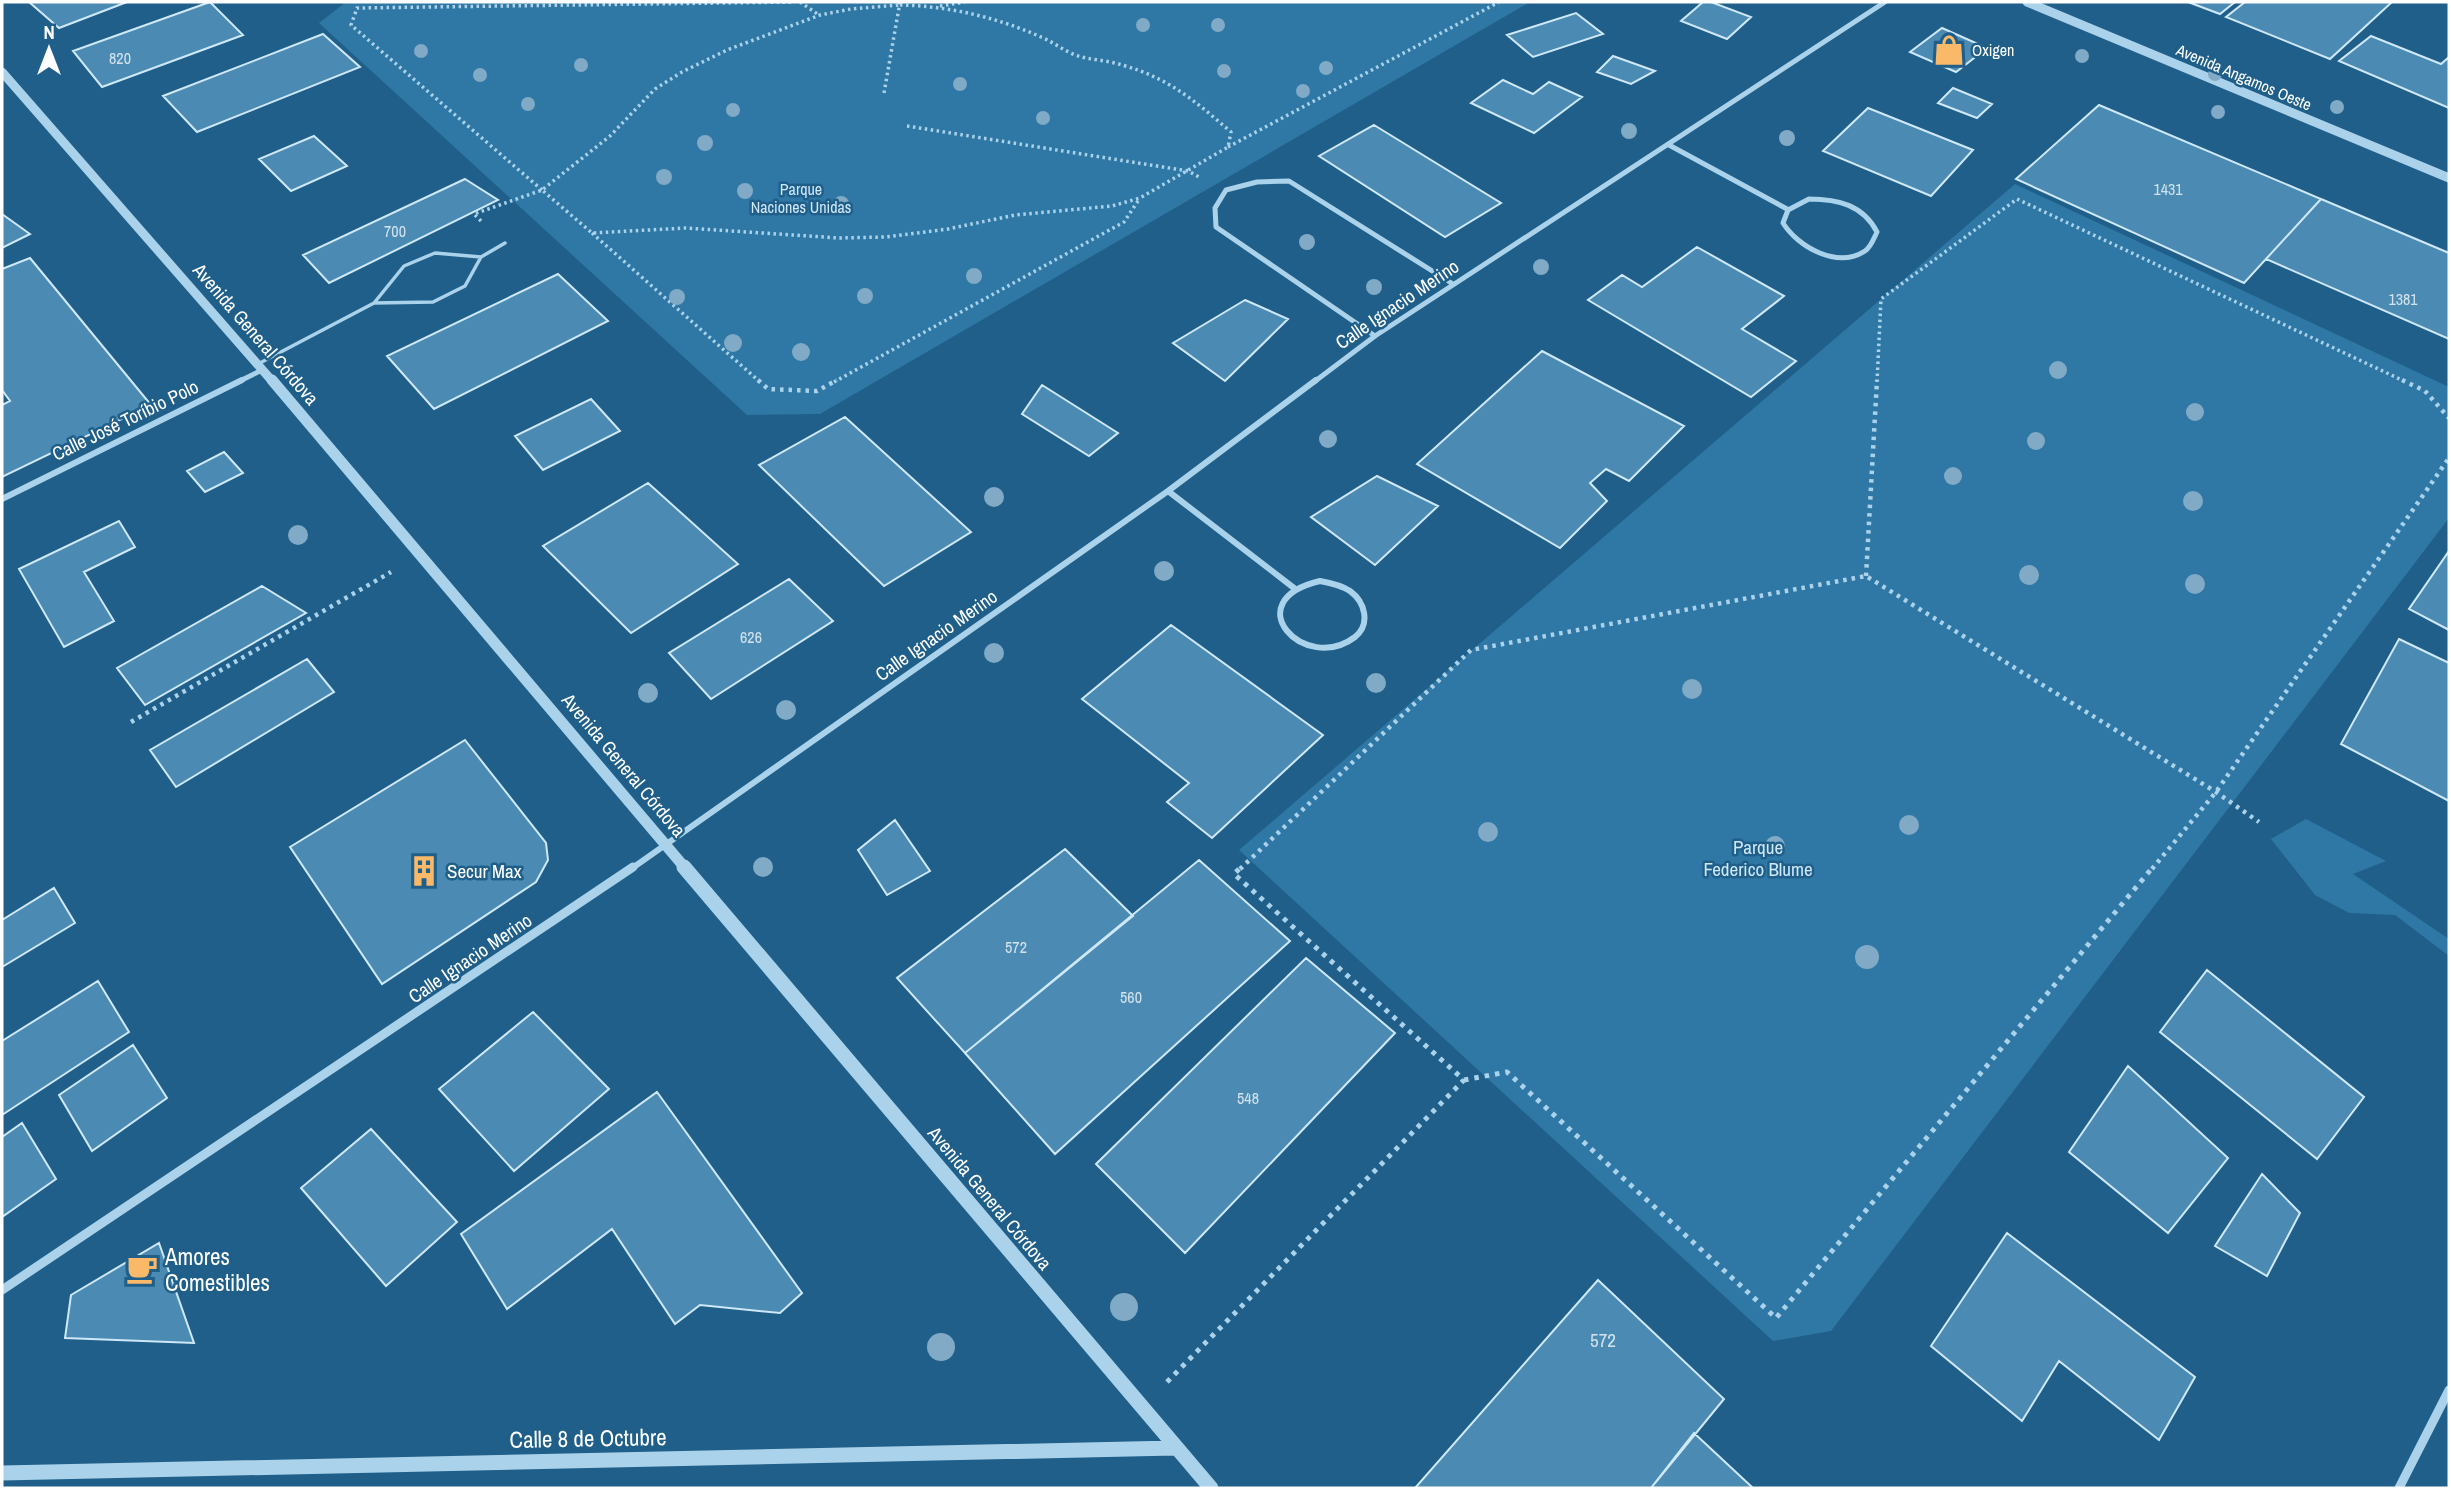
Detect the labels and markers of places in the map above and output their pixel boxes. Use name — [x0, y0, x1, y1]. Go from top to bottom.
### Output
shop icon: Oxigen — [1932, 33, 1966, 67]
place label: Oxigen — [1972, 39, 2014, 61]
building icon: Secur Max — [407, 854, 441, 888]
place label: Secur Max — [447, 858, 522, 884]
place label: Amores Comestibles — [164, 1241, 270, 1298]
cafe icon: Amores Comestibles — [125, 1252, 159, 1286]

